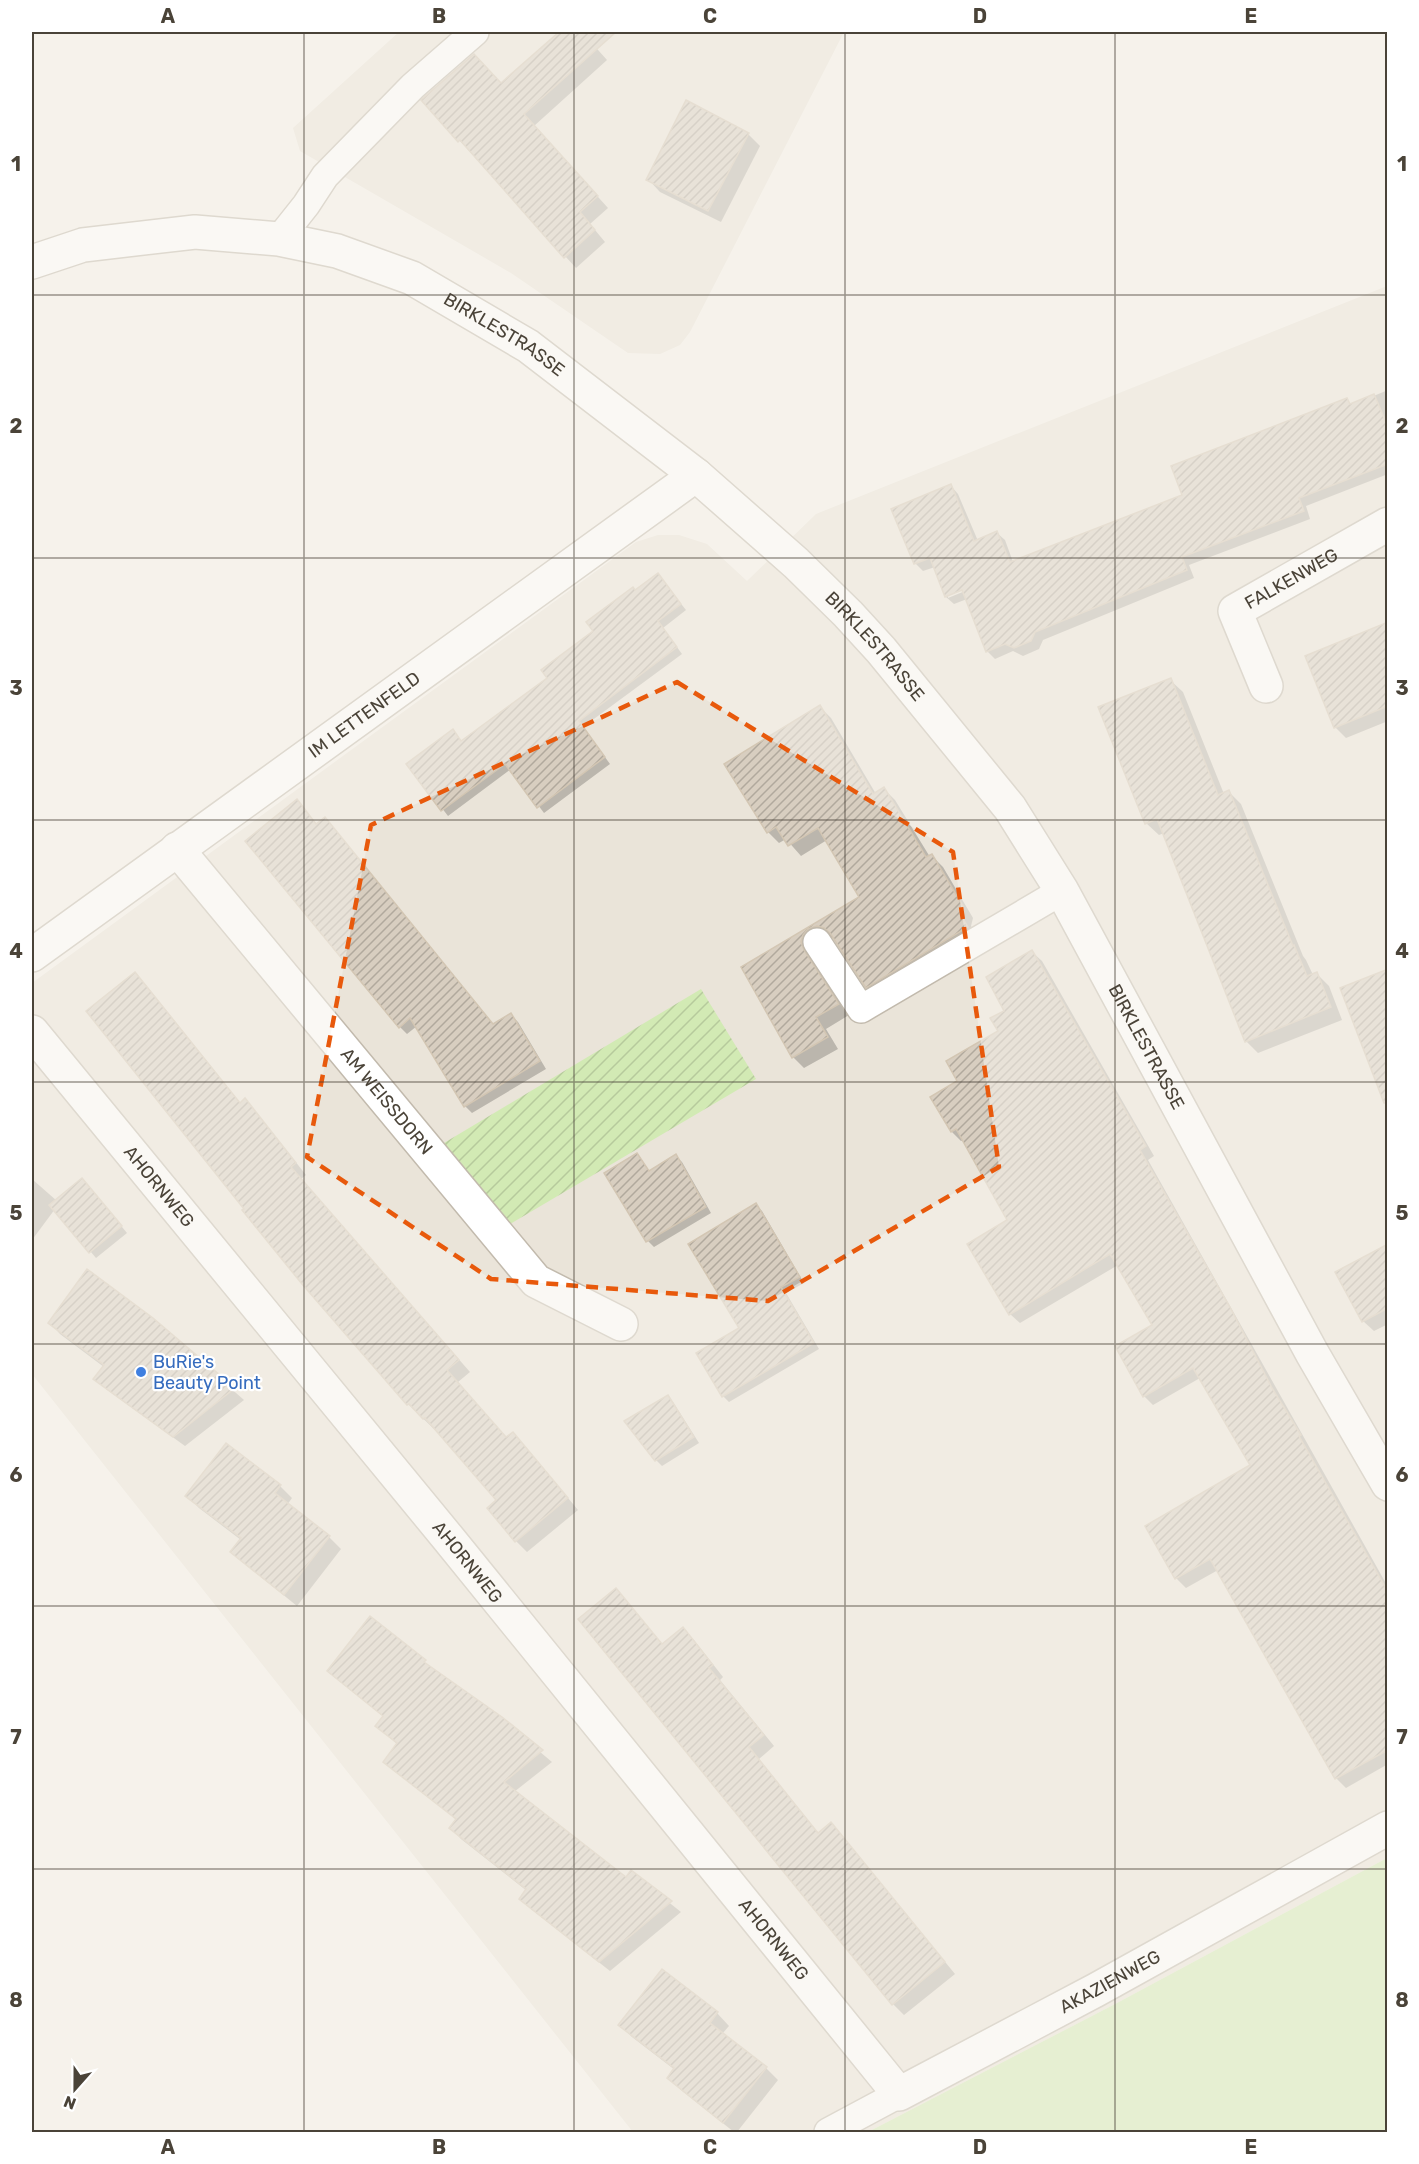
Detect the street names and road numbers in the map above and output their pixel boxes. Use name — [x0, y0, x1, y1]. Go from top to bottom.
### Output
street label: BIRKLESTRASSE — [440, 288, 569, 381]
street label: FALKENWEG — [1241, 544, 1342, 614]
street label: BIRKLESTRASSE — [821, 587, 929, 706]
street label: IM LETTENFELD — [304, 667, 425, 763]
street label: BIRKLESTRASSE — [1104, 980, 1189, 1113]
street label: AM WEISSDORN — [336, 1043, 437, 1159]
street label: AHORNWEG — [119, 1141, 199, 1232]
street label: AHORNWEG — [428, 1517, 507, 1607]
street label: AHORNWEG — [734, 1894, 813, 1985]
street label: AKAZIENWEG — [1056, 1945, 1164, 2018]

